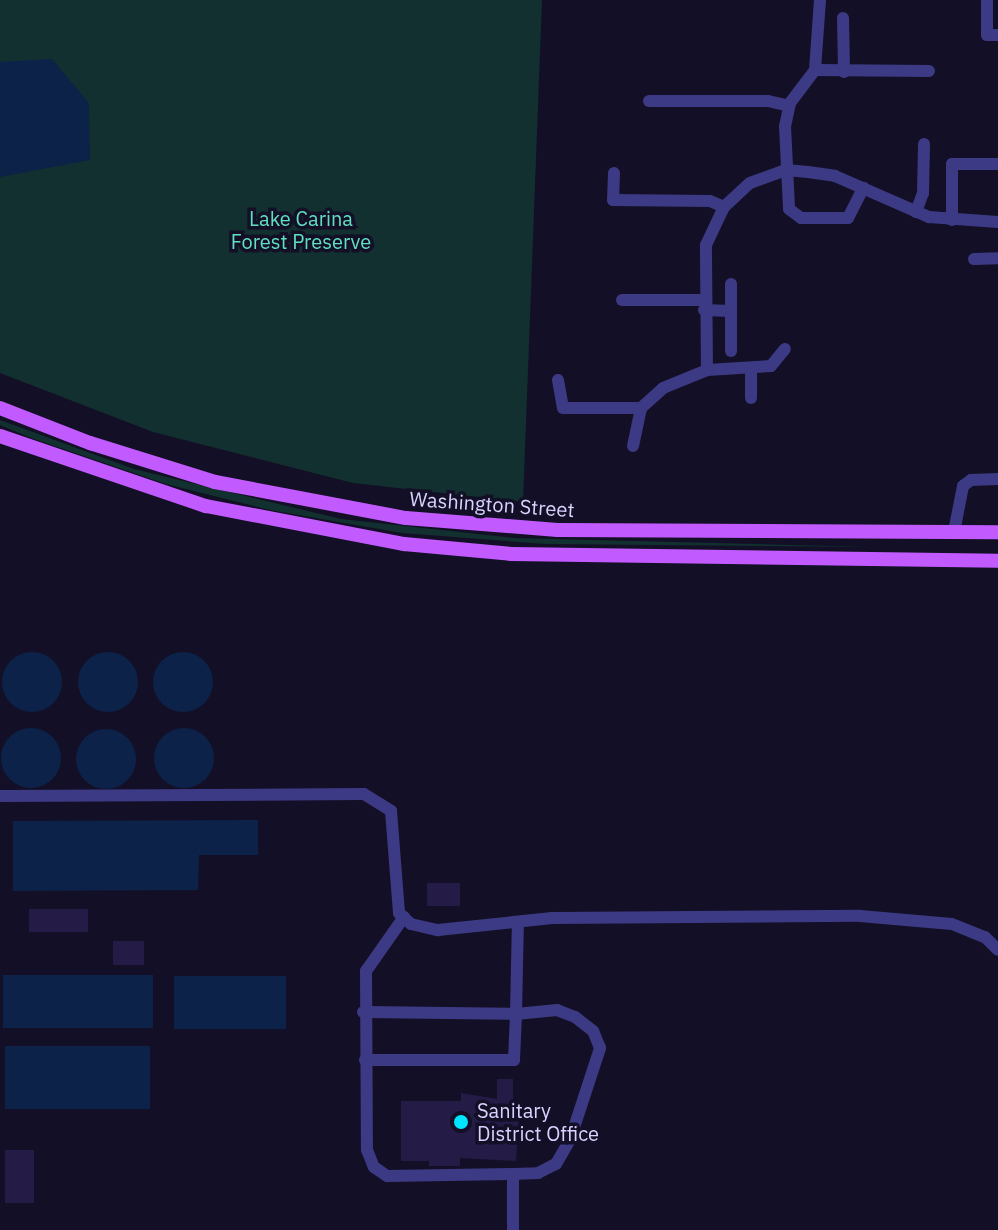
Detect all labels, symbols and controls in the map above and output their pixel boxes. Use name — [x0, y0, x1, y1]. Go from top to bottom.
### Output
park label: Lake Carina Forest Preserve — [231, 207, 371, 254]
street label: Washington Street — [409, 486, 575, 522]
place label: Sanitary District Office — [477, 1098, 599, 1145]
marker: Sanitary District Office — [452, 1113, 470, 1131]

